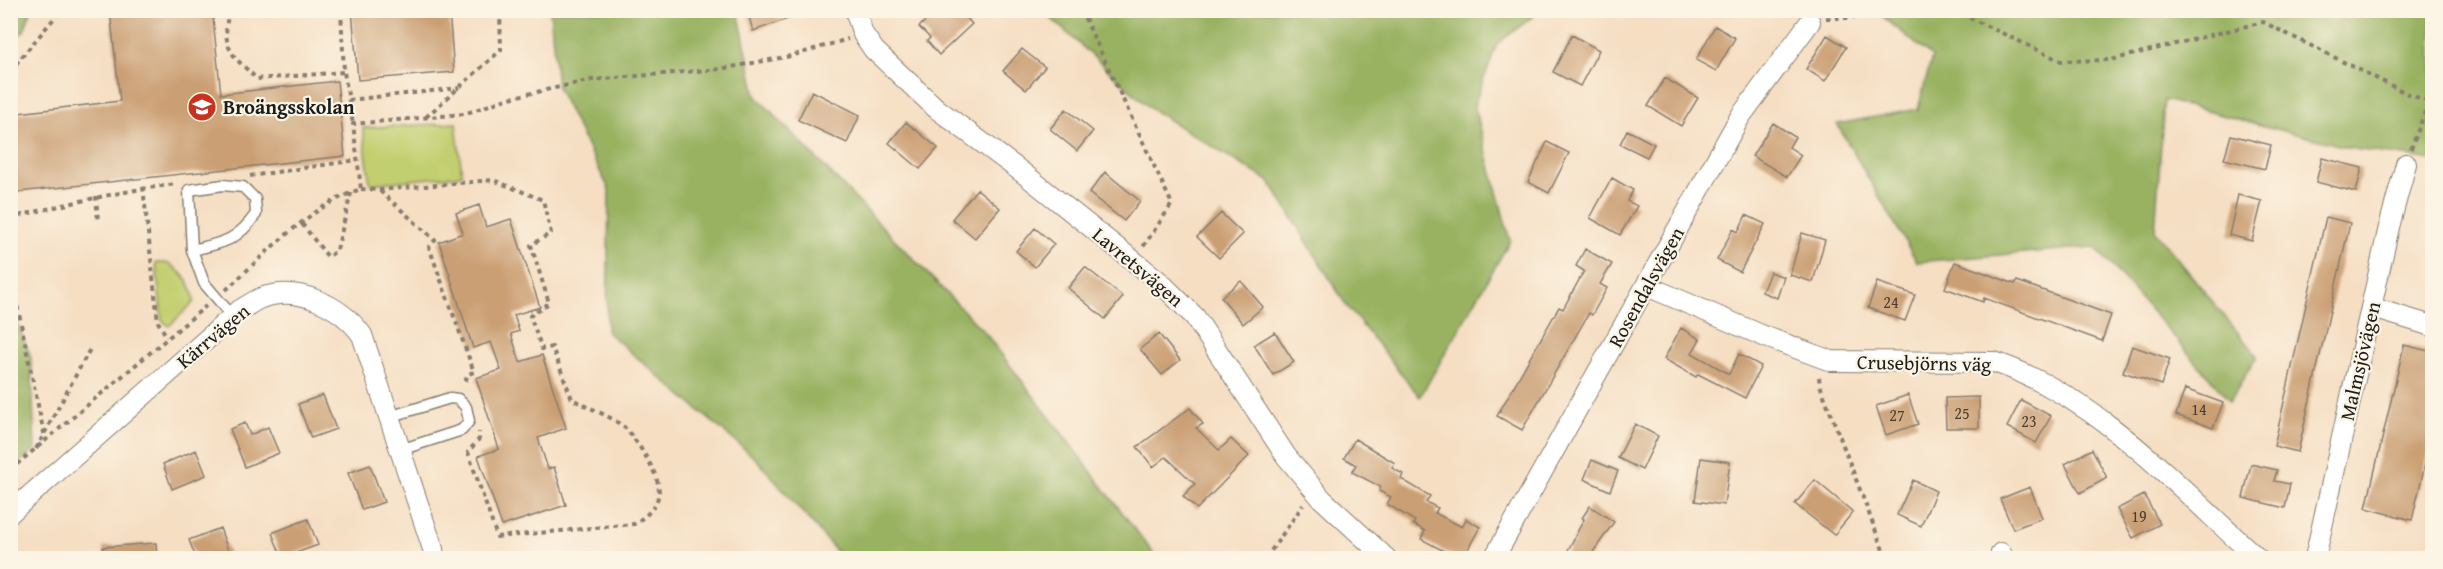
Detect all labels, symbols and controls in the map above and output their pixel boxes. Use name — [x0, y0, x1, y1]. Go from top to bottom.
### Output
school or university icon: Broängsskolan — [186, 91, 218, 123]
place label: Broängsskolan — [223, 92, 355, 121]
street label: Lavretsvägen — [1086, 220, 1190, 313]
street label: Rosendalsvägen — [1600, 221, 1691, 352]
house number: 24 — [1883, 290, 1899, 314]
street label: Kärrvägen — [170, 296, 256, 375]
street label: Malmsjövägen — [2332, 299, 2387, 423]
street label: Crusebjörns väg — [1857, 347, 1991, 378]
house number: 14 — [2191, 397, 2207, 421]
house number: 25 — [1954, 401, 1970, 425]
house number: 27 — [1889, 403, 1905, 427]
house number: 23 — [2021, 409, 2037, 433]
house number: 19 — [2131, 504, 2147, 528]

